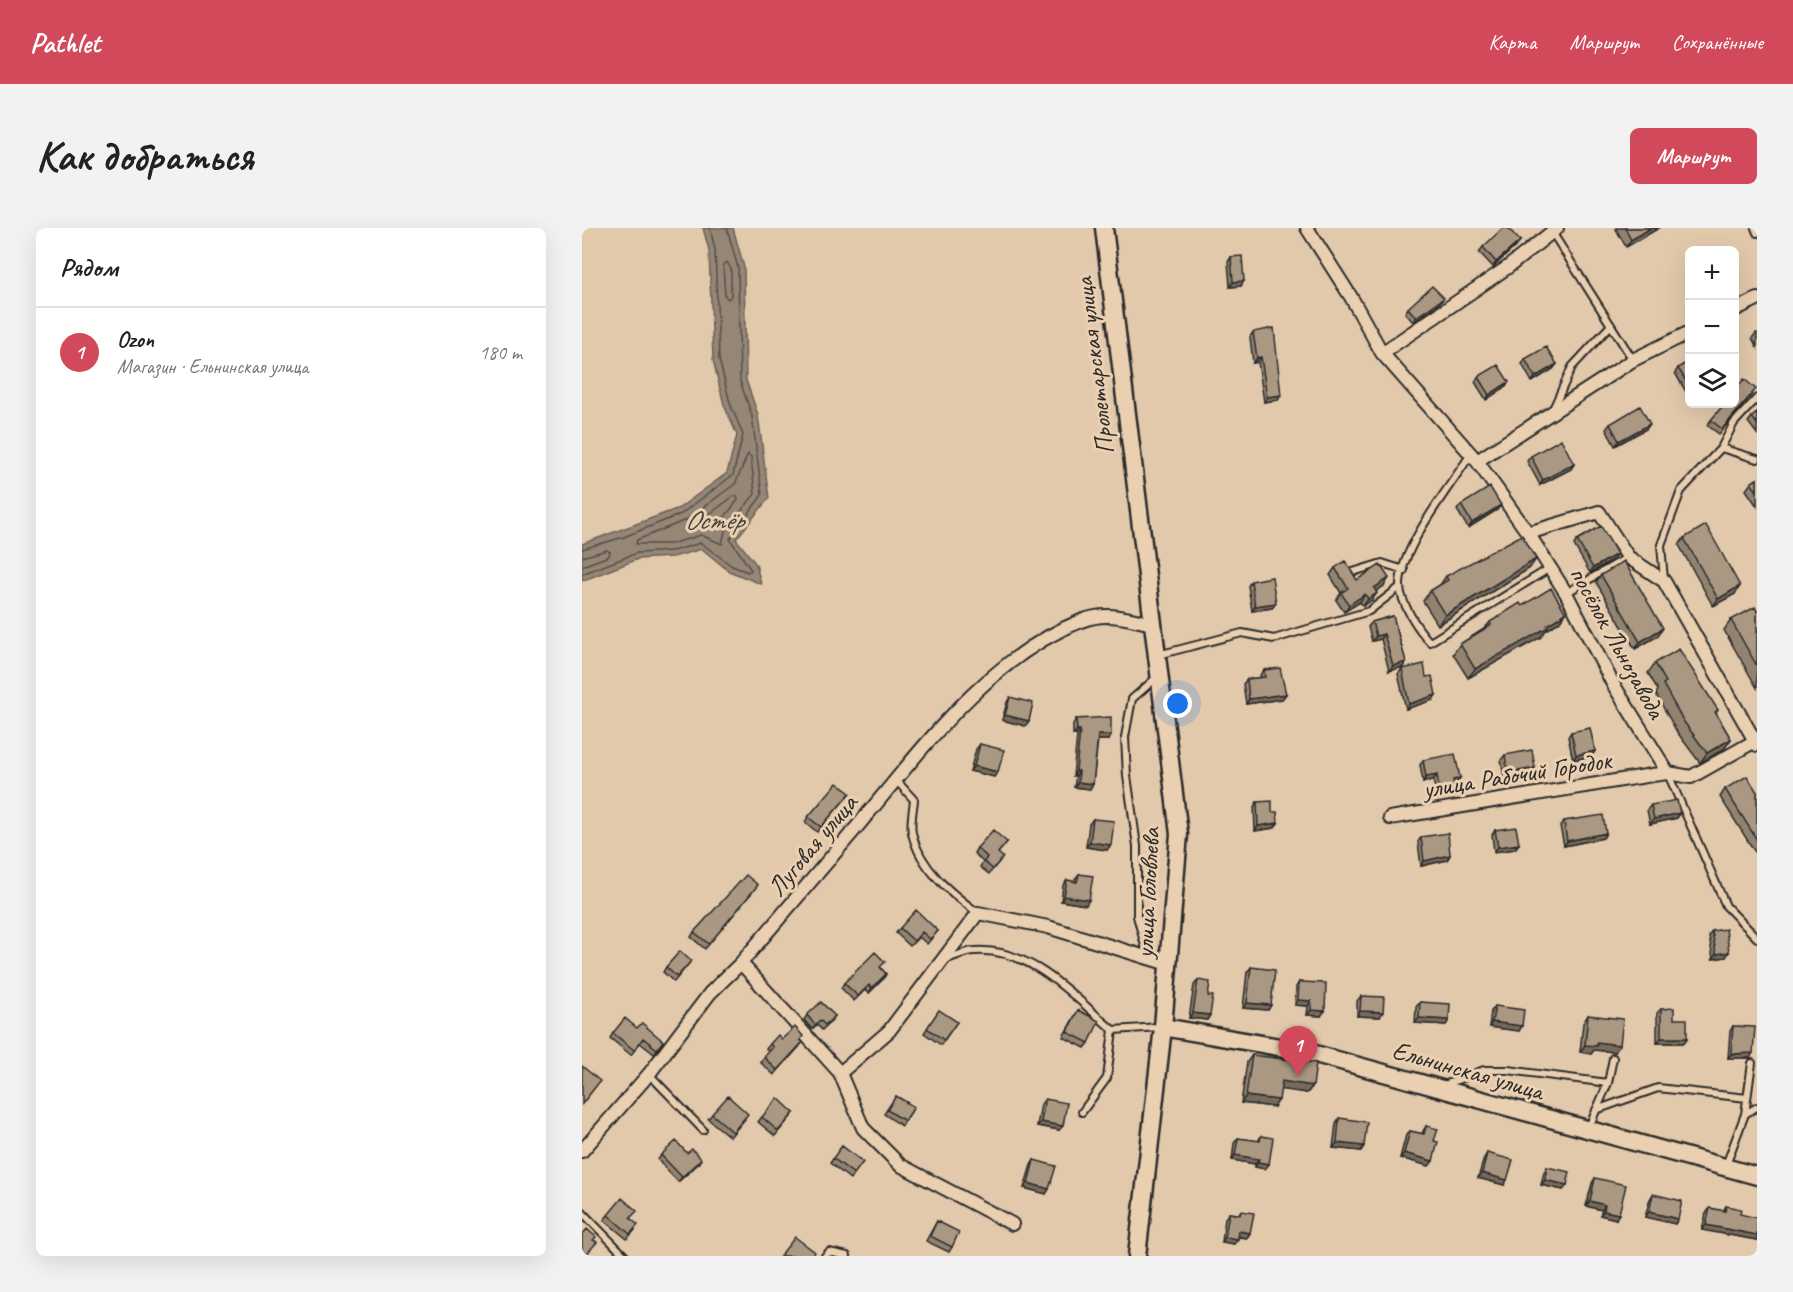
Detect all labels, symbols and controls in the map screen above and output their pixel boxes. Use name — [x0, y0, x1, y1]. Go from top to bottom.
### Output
text: Pathlet — [30, 25, 100, 60]
text: Карта — [1488, 29, 1537, 55]
text: Маршрут — [1570, 29, 1639, 55]
text: Сохранённые — [1672, 29, 1763, 55]
button: Маршрут — [1630, 128, 1757, 184]
text: Как добраться — [36, 130, 253, 183]
map controls — [1685, 246, 1739, 408]
button: + — [1685, 246, 1739, 300]
text: Рядом — [60, 251, 118, 284]
street label: Пролетарская улица — [1067, 274, 1122, 456]
button: − — [1685, 300, 1739, 354]
text: Ozon — [117, 326, 154, 354]
text: 1 — [75, 340, 84, 365]
text: 180 m — [479, 340, 522, 365]
text: Магазин · Ельнинская улица — [117, 354, 309, 379]
button: layers — [1685, 354, 1739, 408]
water label: Остёр — [685, 503, 746, 537]
street label: посёлок Льнозавода — [1562, 560, 1674, 726]
your location — [1163, 689, 1192, 718]
street label: улица Рабочий Городок — [1419, 743, 1615, 806]
street label: Луговая улица — [760, 786, 866, 903]
street label: улица Головлева — [1127, 825, 1167, 961]
pin: 1 — [1278, 1026, 1318, 1076]
street label: Ельнинская улица — [1388, 1033, 1550, 1108]

